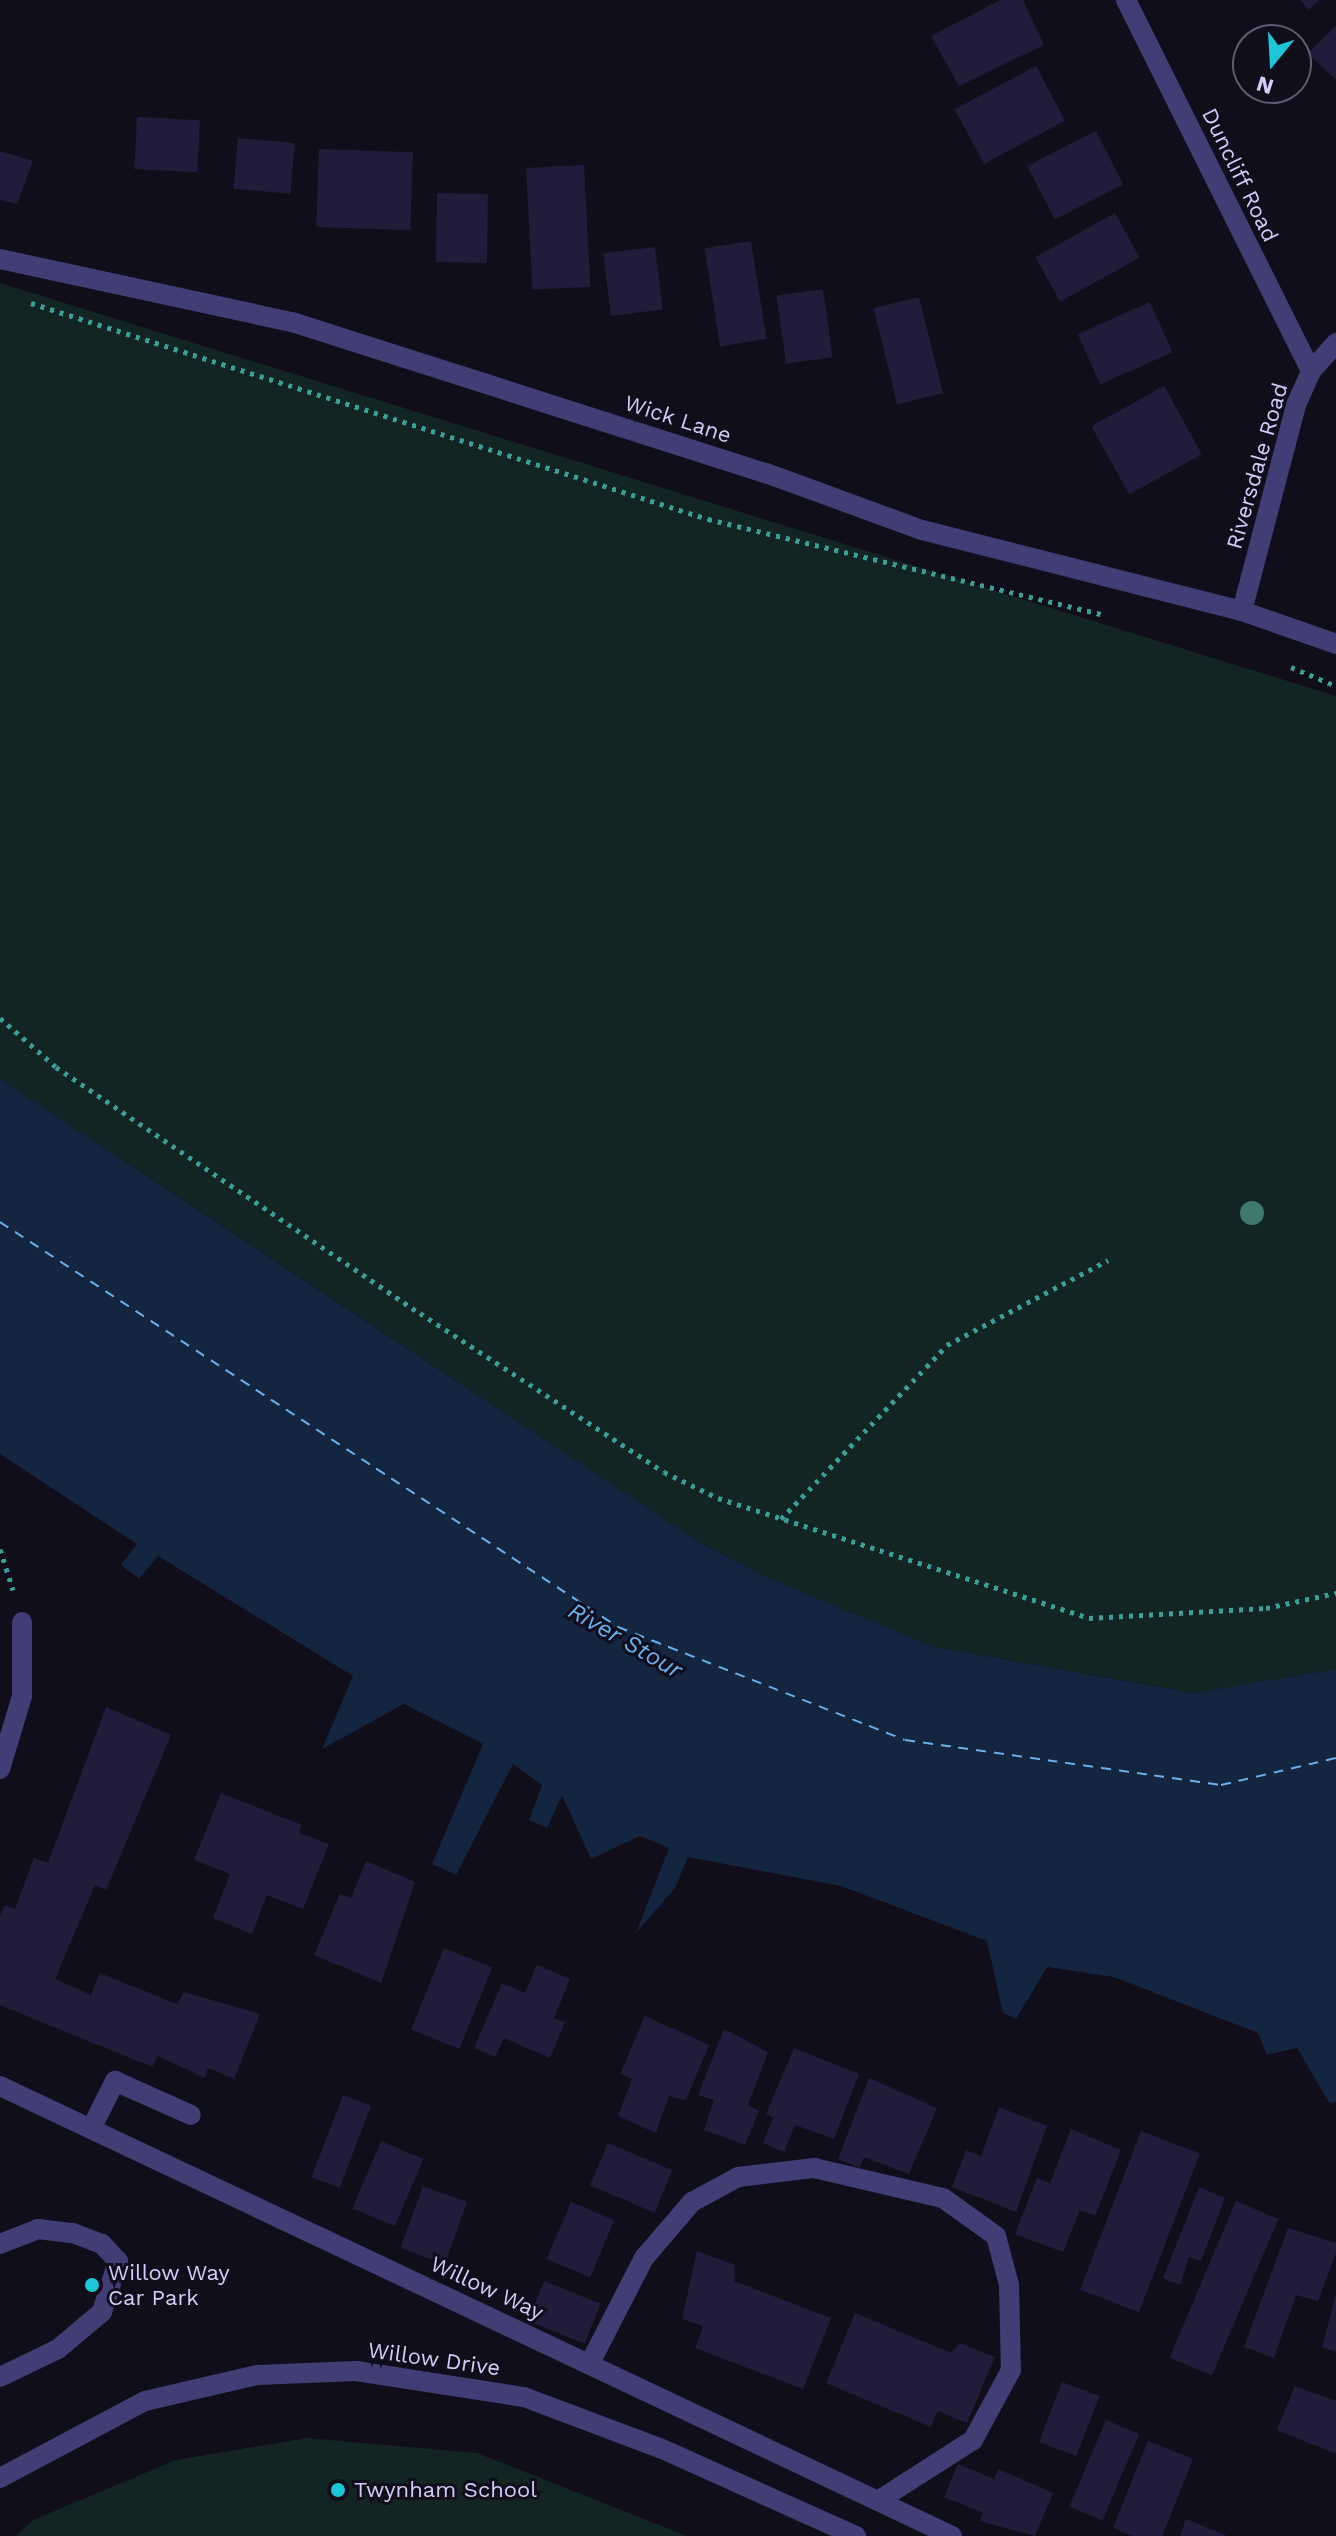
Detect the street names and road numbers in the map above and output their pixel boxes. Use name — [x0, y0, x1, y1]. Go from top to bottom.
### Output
street label: Duncliff Road — [1196, 103, 1284, 247]
street label: Riversdale Road — [1221, 380, 1293, 552]
street label: Wick Lane — [621, 389, 735, 449]
street label: Willow Way — [426, 2250, 548, 2326]
street label: Willow Drive — [366, 2337, 502, 2381]

